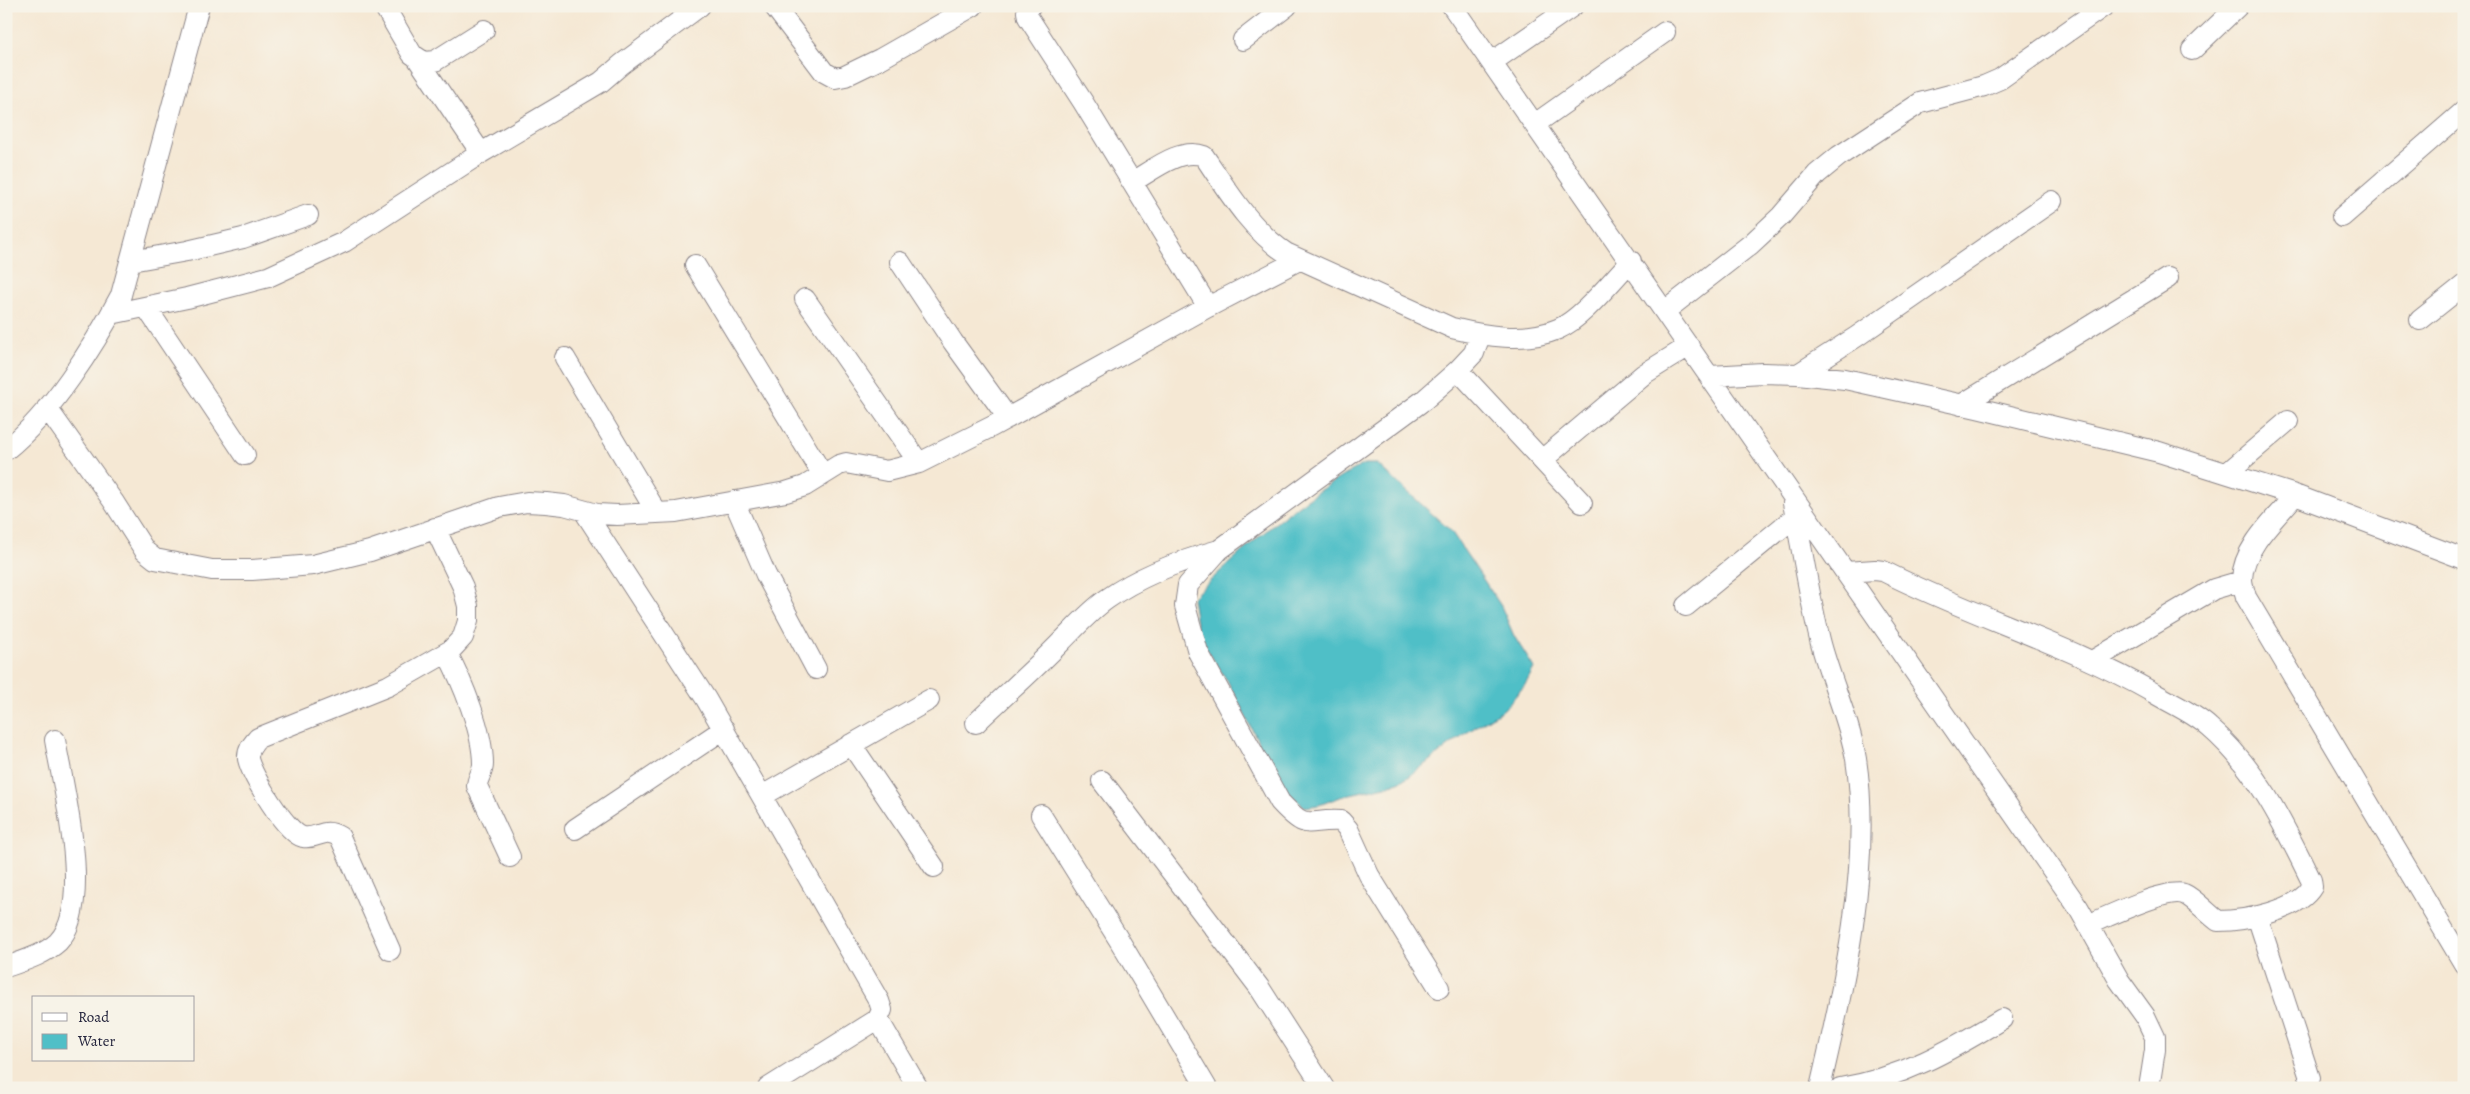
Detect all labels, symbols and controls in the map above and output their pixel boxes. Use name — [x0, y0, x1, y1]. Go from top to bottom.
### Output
legend — [32, 996, 195, 1062]
text: Road — [78, 1007, 110, 1027]
text: Water — [77, 1031, 115, 1051]

